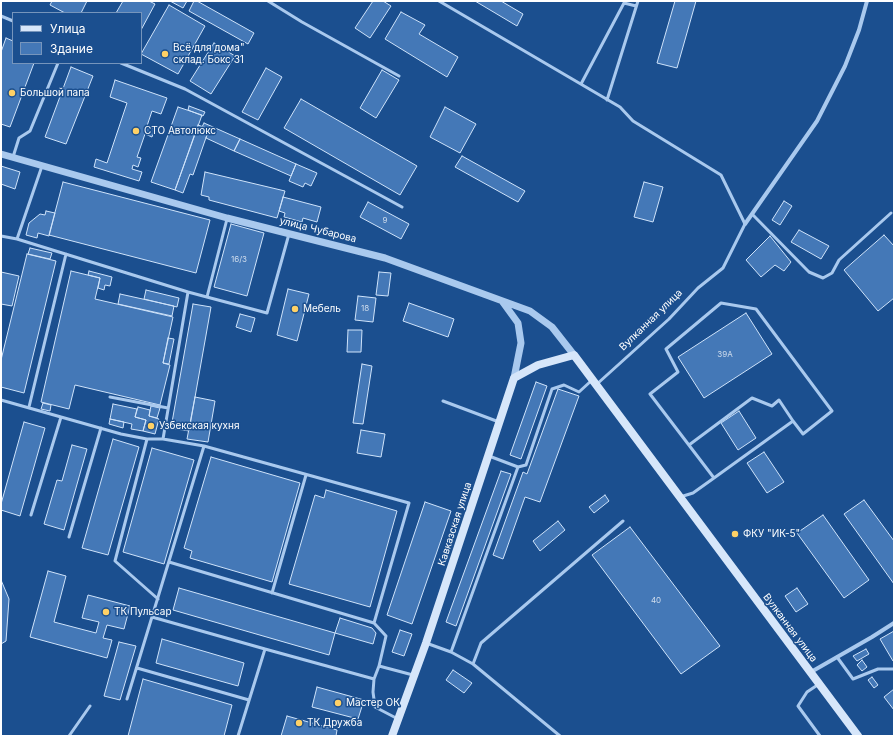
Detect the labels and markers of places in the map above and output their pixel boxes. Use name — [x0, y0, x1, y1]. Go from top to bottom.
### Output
place label: Всё для дома" склад. Бокс 31 — [173, 42, 245, 66]
marker: Всё для дома" склад. Бокс 31 — [160, 49, 170, 59]
place label: Большой папа — [20, 87, 90, 99]
marker: Большой папа — [7, 88, 17, 98]
place label: СТО Автолюкс — [144, 125, 216, 137]
marker: СТО Автолюкс — [131, 126, 141, 136]
place label: Мебель — [303, 303, 341, 315]
marker: Мебель — [290, 304, 300, 314]
place label: Узбекская кухня — [159, 420, 239, 432]
marker: Узбекская кухня — [146, 421, 156, 431]
place label: ФКУ "ИК-5" — [743, 528, 800, 540]
marker: ФКУ "ИК-5" — [730, 529, 740, 539]
place label: ТК Пульсар — [114, 606, 172, 618]
marker: ТК Пульсар — [101, 607, 111, 617]
place label: Мастер ОК — [346, 697, 400, 709]
marker: Мастер ОК — [333, 698, 343, 708]
place label: ТК Дружба — [307, 717, 362, 729]
marker: ТК Дружба — [294, 718, 304, 728]

